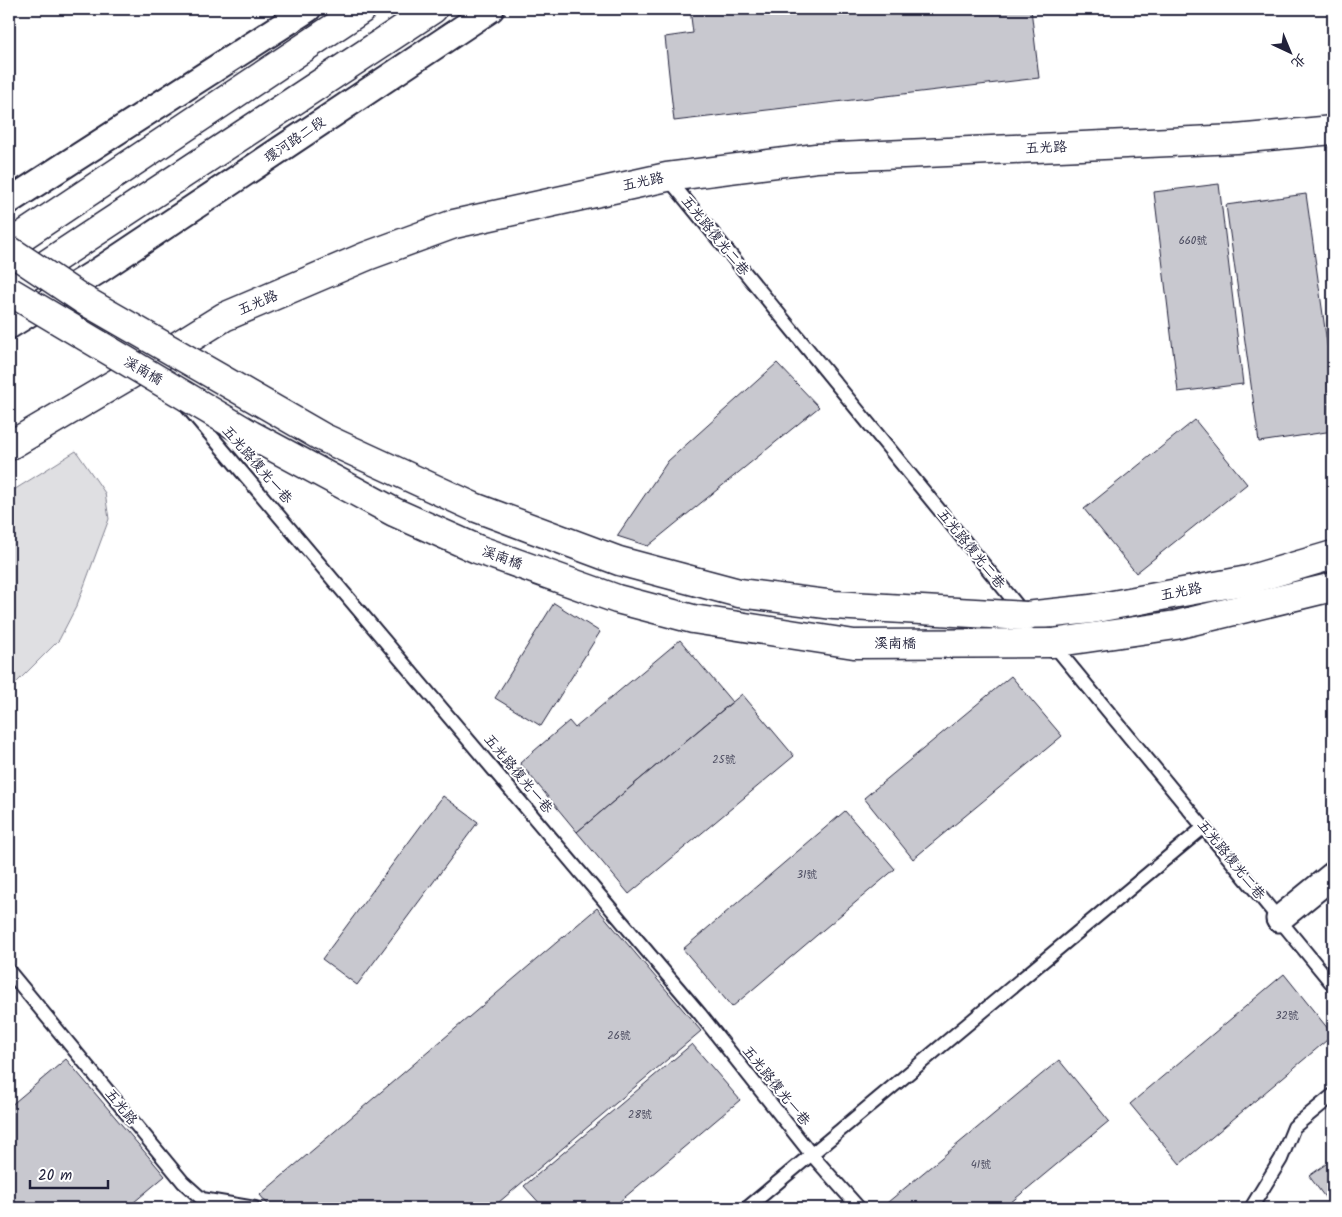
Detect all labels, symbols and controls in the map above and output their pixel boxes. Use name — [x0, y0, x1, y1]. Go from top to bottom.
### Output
north arrow — [1264, 28, 1314, 78]
text: 北 — [1286, 48, 1311, 73]
street label: 環河路二段 — [260, 111, 330, 169]
street label: 五光路 — [1024, 136, 1068, 160]
street label: 五光路 — [620, 167, 666, 197]
street label: 五光路復光二巷 — [676, 191, 755, 282]
house number: 660號 — [1179, 232, 1207, 250]
street label: 五光路 — [234, 285, 282, 321]
street label: 溪南橋 — [119, 351, 167, 391]
street label: 五光路復光一巷 — [217, 421, 298, 510]
street label: 五光路復光二巷 — [932, 504, 1011, 595]
street label: 溪南橋 — [479, 540, 525, 576]
street label: 五光路 — [1158, 577, 1204, 607]
street label: 溪南橋 — [874, 633, 916, 655]
street label: 五光路復光一巷 — [478, 729, 559, 819]
house number: 25號 — [712, 751, 736, 769]
street label: 五光路復光二巷 — [1192, 815, 1271, 906]
house number: 31號 — [797, 866, 817, 884]
house number: 32號 — [1275, 1007, 1299, 1025]
house number: 26號 — [607, 1027, 631, 1045]
street label: 五光路復光一巷 — [737, 1041, 816, 1132]
street label: 五光路 — [99, 1084, 143, 1130]
house number: 28號 — [628, 1106, 652, 1124]
house number: 41號 — [971, 1156, 991, 1174]
scale bar — [30, 1157, 108, 1189]
text: 20 m — [38, 1164, 72, 1188]

